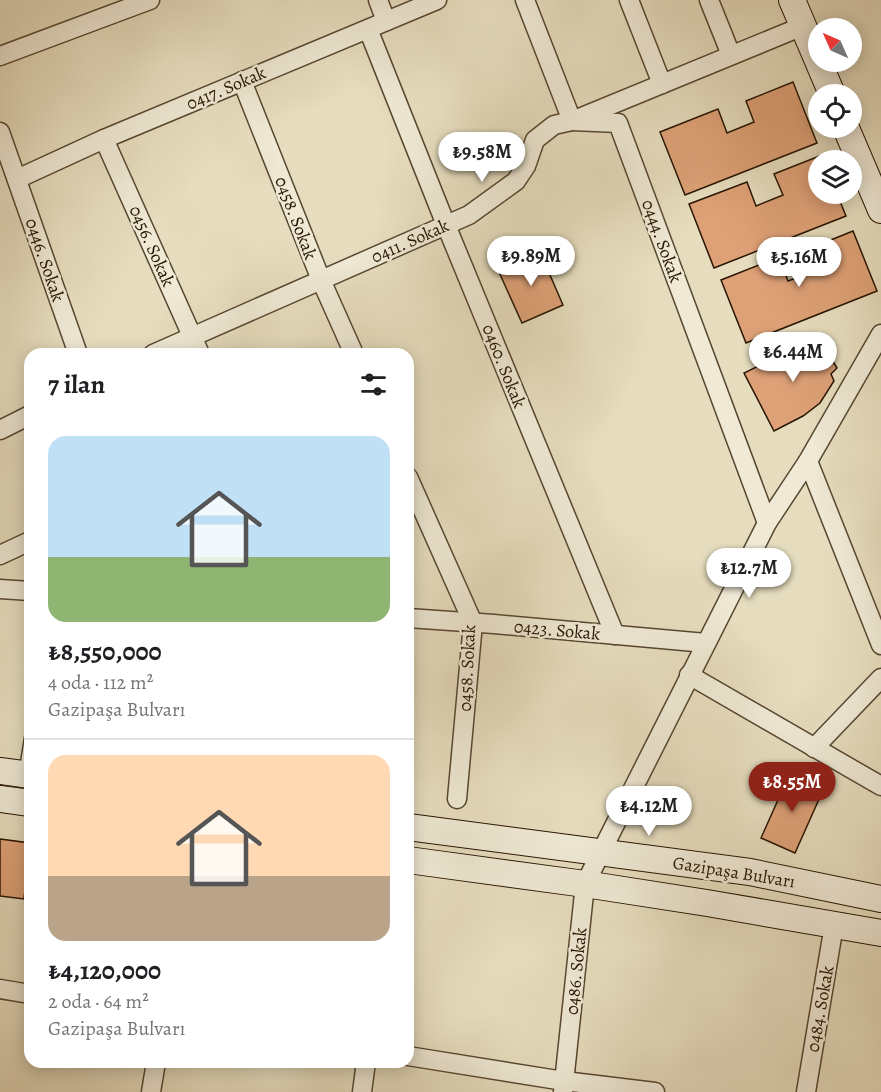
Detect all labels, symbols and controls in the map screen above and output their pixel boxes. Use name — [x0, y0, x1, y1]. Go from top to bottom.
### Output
north arrow — [808, 18, 862, 72]
map controls — [808, 18, 862, 204]
street label: 0417. Sokak — [183, 60, 269, 116]
button: locate — [808, 84, 862, 138]
pin: ₺9.58M — [433, 132, 531, 183]
text: ₺9.58M — [452, 138, 512, 165]
button: layers — [808, 150, 862, 204]
street label: 0458. Sokak — [269, 173, 323, 263]
street label: 0444. Sokak — [636, 196, 688, 286]
street label: 0456. Sokak — [123, 202, 181, 290]
street label: 0411. Sokak — [367, 213, 453, 269]
street label: 0446. Sokak — [19, 215, 71, 305]
pin: ₺9.89M — [482, 236, 580, 287]
pin: ₺5.16M — [750, 237, 848, 288]
text: ₺9.89M — [501, 242, 561, 269]
text: ₺5.16M — [770, 243, 828, 270]
street label: 0460. Sokak — [476, 321, 532, 412]
pin: ₺6.44M — [744, 332, 842, 383]
text: ₺6.44M — [763, 338, 823, 365]
text: 7 ilan — [48, 367, 105, 402]
icon: filters — [357, 368, 390, 401]
icon: home — [165, 475, 273, 583]
pin: ₺12.7M — [700, 548, 798, 599]
text: ₺12.7M — [720, 554, 778, 581]
street label: 0423. Sokak — [513, 614, 601, 646]
street label: 0458. Sokak — [453, 624, 481, 712]
text: ₺8,550,000 — [48, 634, 162, 669]
text: 4 oda · 112 m² — [48, 669, 153, 696]
text: Gazipaşa Bulvarı — [48, 696, 185, 723]
pin: ₺8.55M — [743, 762, 841, 813]
text: ₺8.55M — [763, 768, 821, 795]
pin: ₺4.12M — [600, 786, 698, 837]
text: ₺4.12M — [620, 792, 678, 819]
icon: home — [165, 794, 273, 902]
street label: Gazipaşa Bulvarı — [671, 850, 797, 894]
street label: 0486. Sokak — [559, 926, 593, 1016]
text: ₺4,120,000 — [48, 953, 161, 988]
street label: 0484. Sokak — [801, 964, 839, 1054]
text: 2 oda · 64 m² — [48, 988, 149, 1015]
text: Gazipaşa Bulvarı — [48, 1015, 185, 1042]

